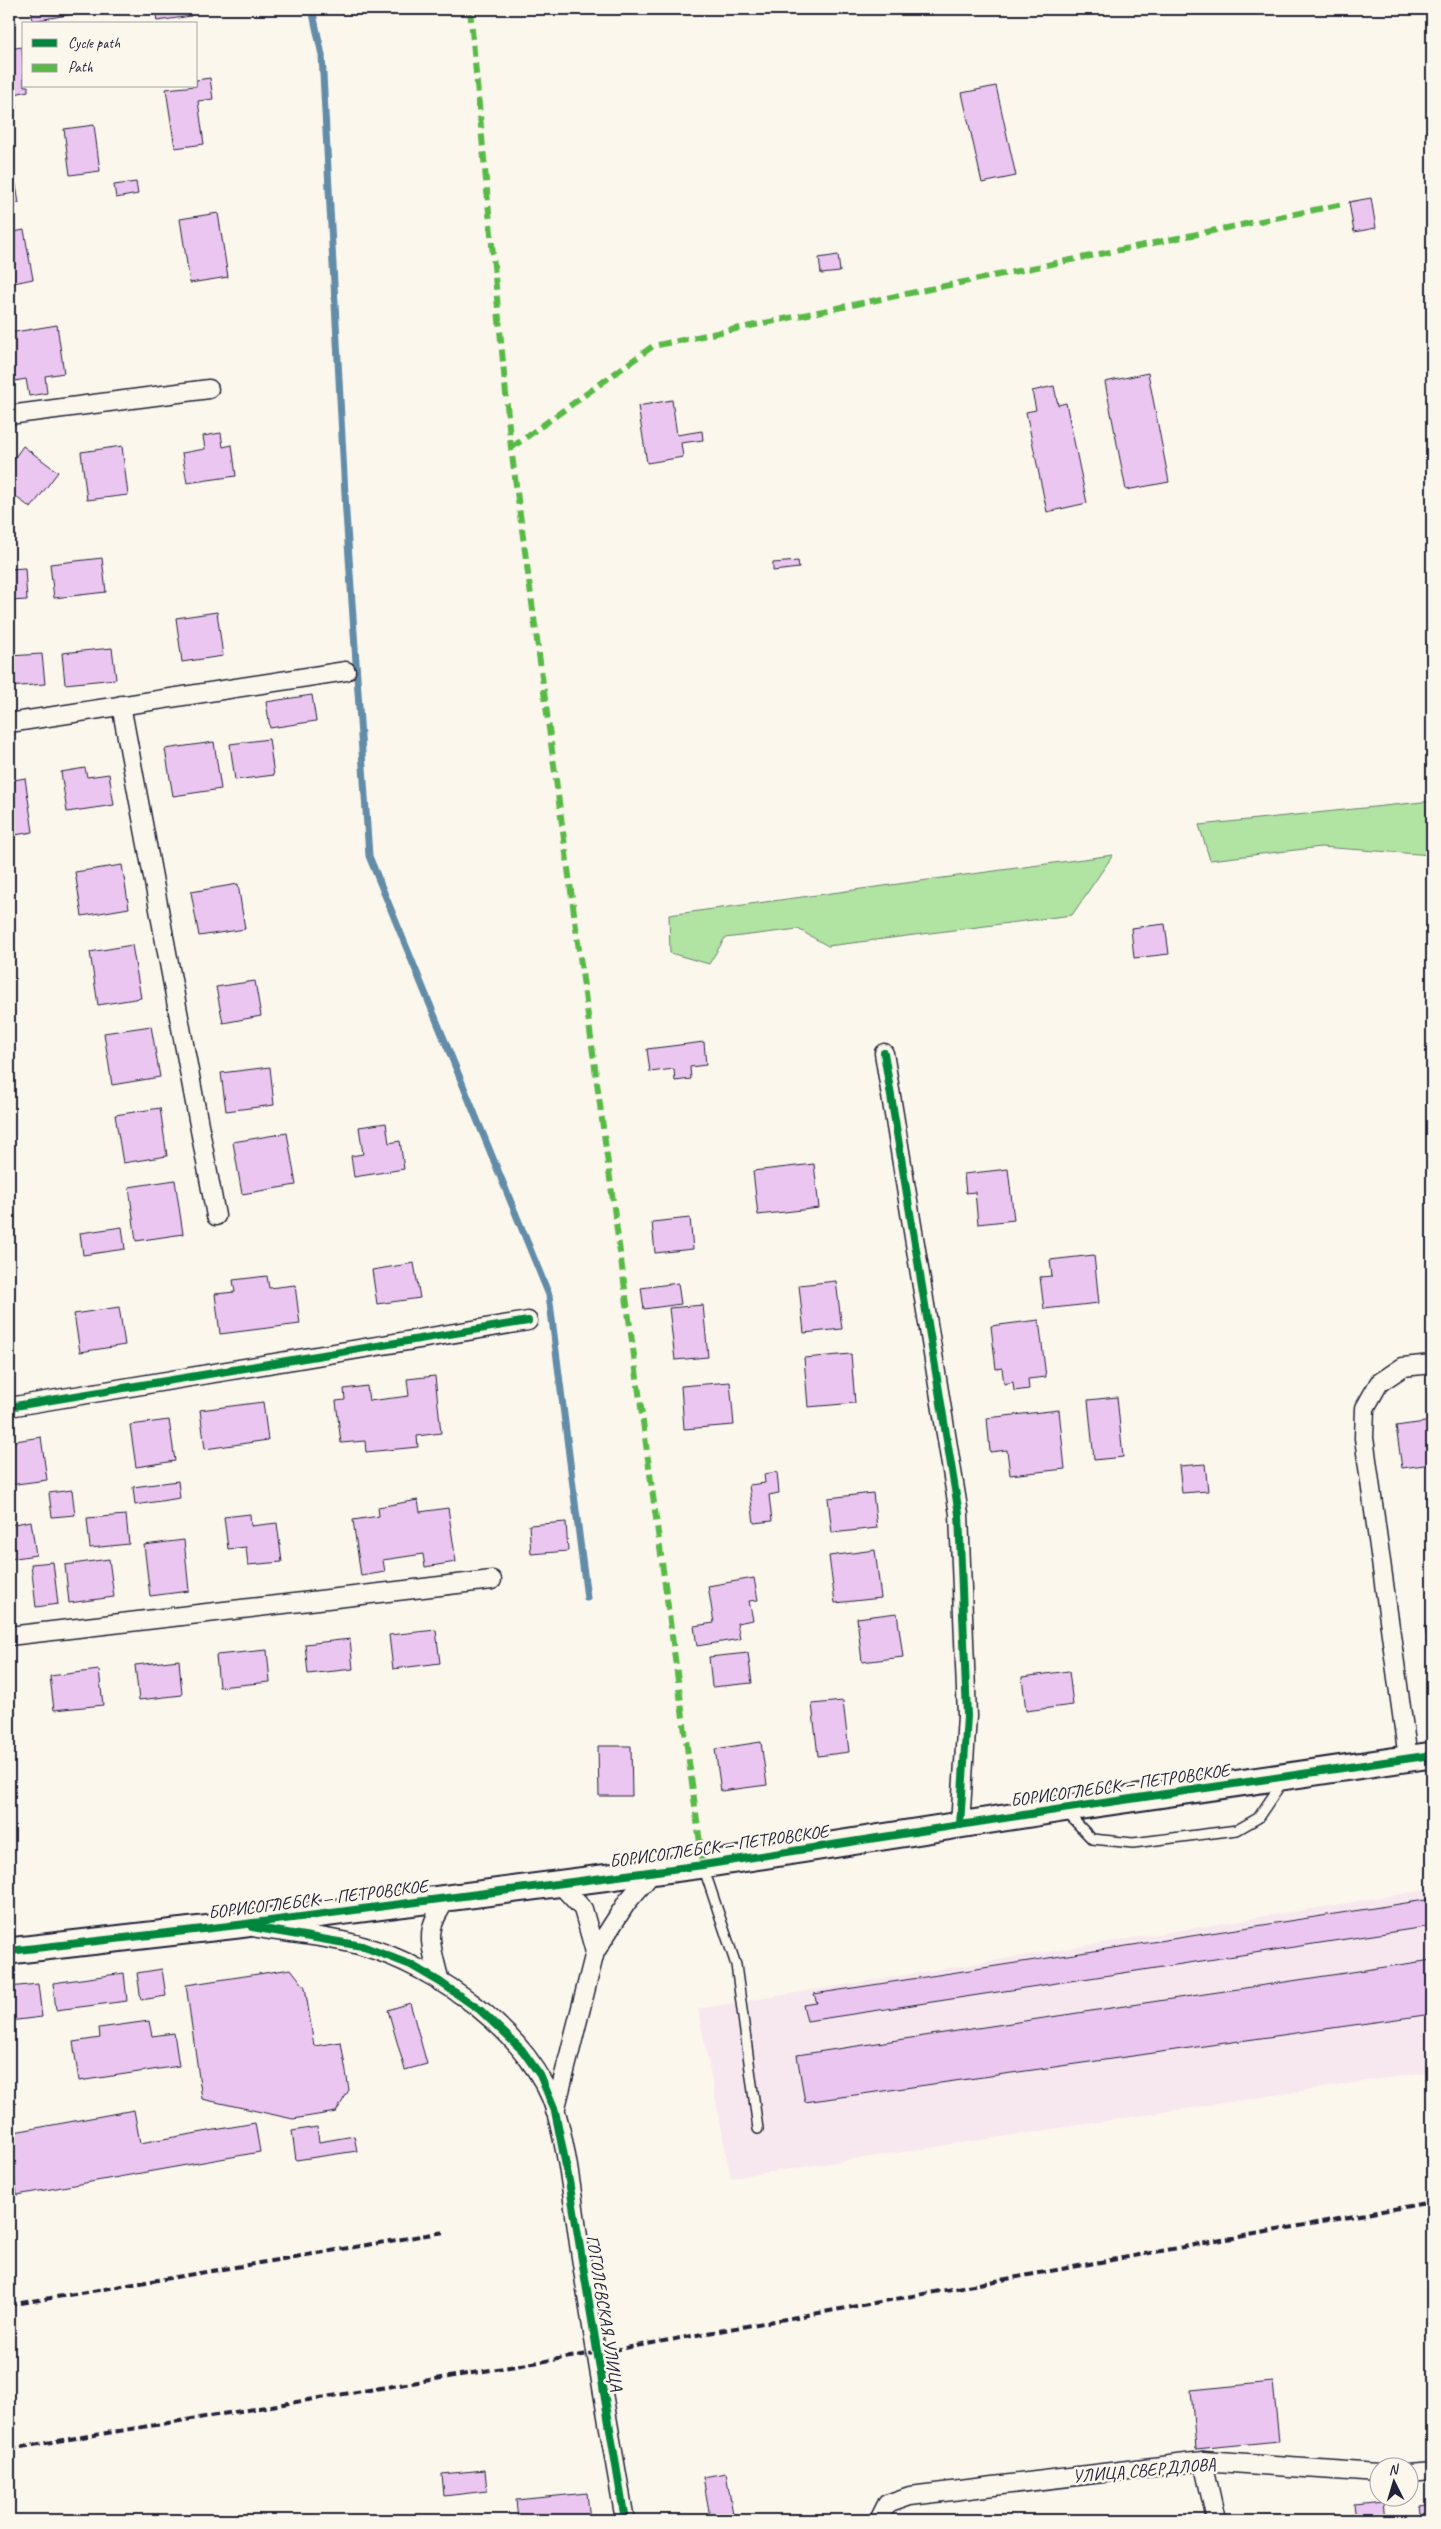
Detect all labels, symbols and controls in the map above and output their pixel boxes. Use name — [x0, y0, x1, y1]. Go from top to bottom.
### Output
legend — [22, 22, 198, 88]
text: Cycle path — [68, 34, 120, 53]
text: Path — [68, 58, 94, 77]
street label: БОРИСОГЛЕБСК — ПЕТРОВСКОЕ — [1009, 1758, 1233, 1811]
street label: БОРИСОГЛЕБСК — ПЕТРОВСКОЕ — [608, 1819, 832, 1872]
street label: БОРИСОГЛЕБСК — ПЕТРОВСКОЕ — [207, 1874, 431, 1923]
street label: ГОГОЛЕВСКАЯ УЛИЦА — [582, 2234, 628, 2393]
street label: УЛИЦА СВЕРДЛОВА — [1072, 2453, 1217, 2487]
north arrow — [1368, 2456, 1418, 2506]
text: N — [1388, 2460, 1400, 2478]

